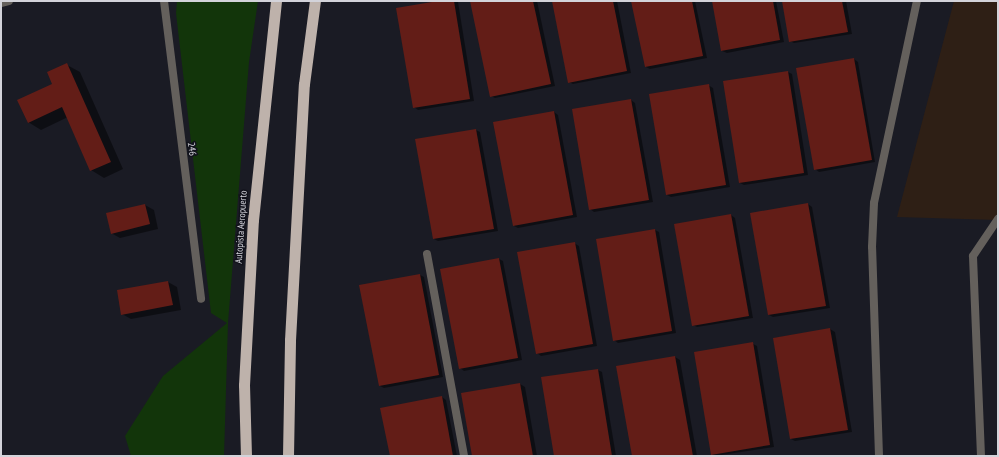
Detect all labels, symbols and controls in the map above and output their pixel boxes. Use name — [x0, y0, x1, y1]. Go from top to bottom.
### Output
street label: 246 — [185, 141, 199, 157]
street label: Autopista Aeropuerto — [232, 190, 250, 264]

